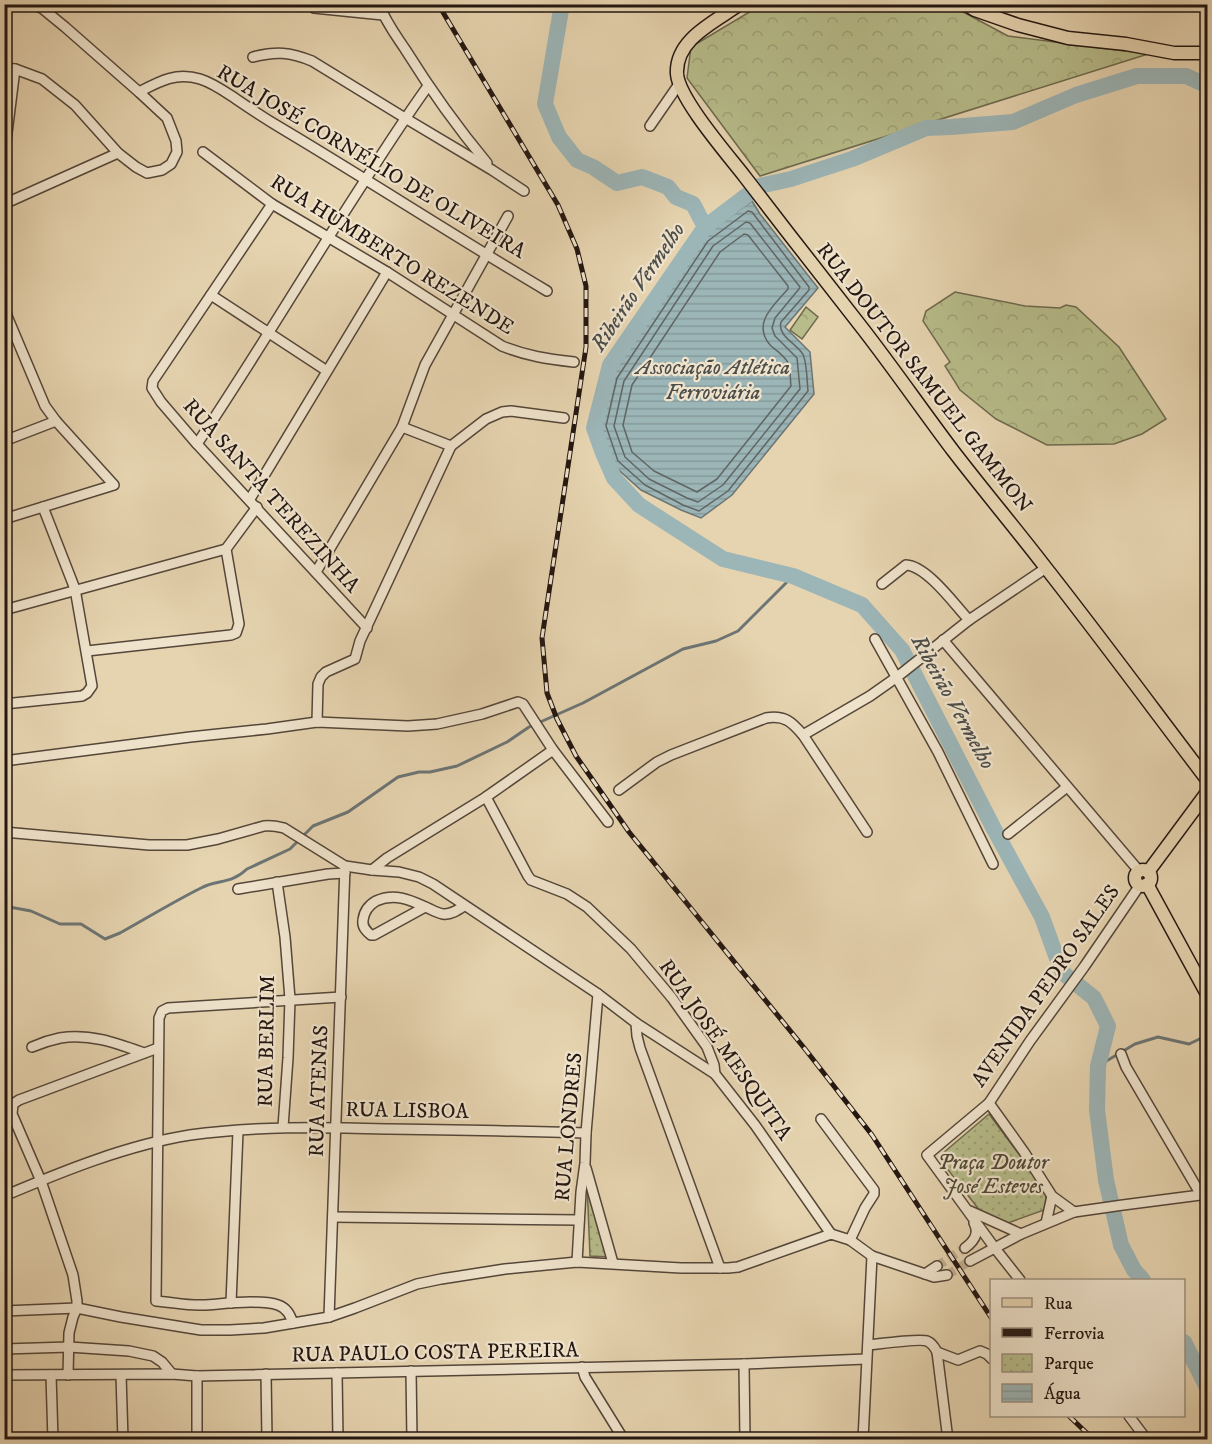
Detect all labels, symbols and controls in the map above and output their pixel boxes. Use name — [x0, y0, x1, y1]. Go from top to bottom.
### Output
street label: RUA JOSÉ CORNÉLIO DE OLIVEIRA — [212, 58, 531, 265]
street label: RUA HUMBERTO REZENDE — [265, 169, 519, 341]
water label: Ribeirão Vermelho — [584, 217, 691, 357]
street label: RUA DOUTOR SAMUEL GAMMON — [811, 238, 1037, 518]
water label: Associação Atlética Ferroviária — [633, 354, 790, 406]
street label: RUA SANTA TEREZINHA — [177, 394, 365, 599]
water label: Ribeirão Vermelho — [904, 629, 1001, 774]
street label: AVENIDA PEDRO SALES — [966, 880, 1126, 1092]
street label: RUA JOSÉ MESQUITA — [653, 954, 798, 1146]
street label: RUA BERLIM — [253, 975, 281, 1107]
street label: RUA ATENAS — [304, 1025, 334, 1157]
street label: RUA LONDRES — [550, 1051, 588, 1203]
street label: RUA LISBOA — [345, 1097, 470, 1125]
park label: Praça Doutor José Esteves — [937, 1150, 1050, 1200]
legend — [990, 1279, 1185, 1417]
text: Rua — [1044, 1293, 1073, 1315]
text: Ferrovia — [1044, 1323, 1105, 1345]
street label: RUA PAULO COSTA PEREIRA — [291, 1337, 580, 1369]
text: Parque — [1044, 1353, 1094, 1375]
text: Água — [1044, 1382, 1081, 1405]

